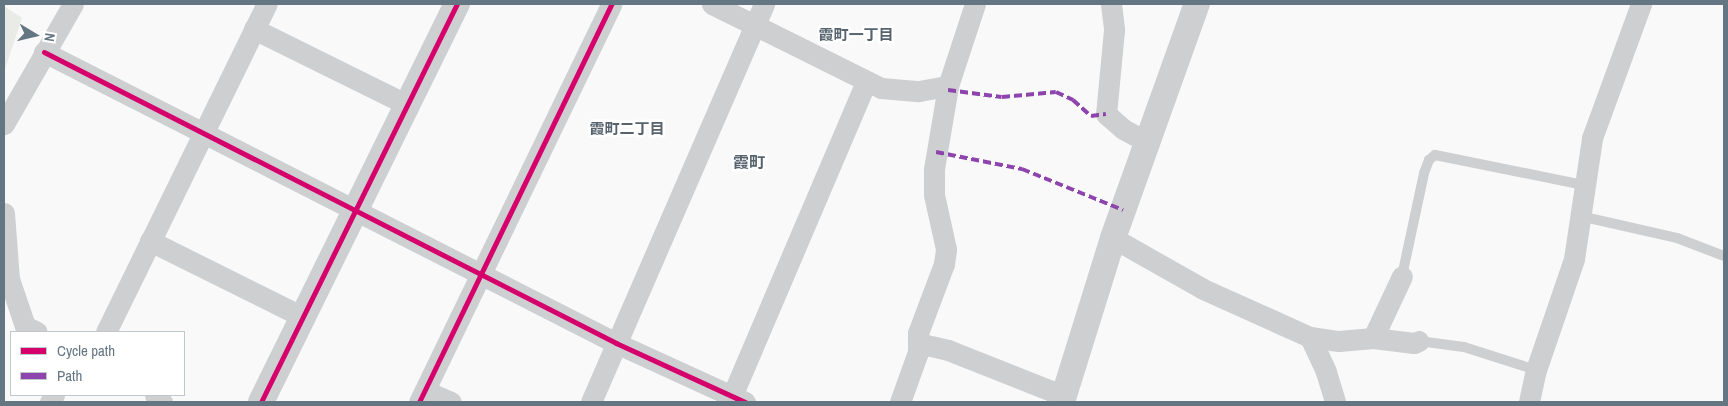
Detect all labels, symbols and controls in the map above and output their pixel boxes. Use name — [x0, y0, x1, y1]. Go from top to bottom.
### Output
north arrow — [10, 10, 60, 60]
district label: 霞町一丁目 — [819, 26, 893, 44]
text: N — [40, 32, 59, 43]
district label: 霞町二丁目 — [590, 120, 664, 138]
district label: 霞町 — [733, 152, 765, 172]
legend — [10, 331, 185, 396]
text: Cycle path — [57, 340, 115, 361]
text: Path — [57, 365, 82, 386]

